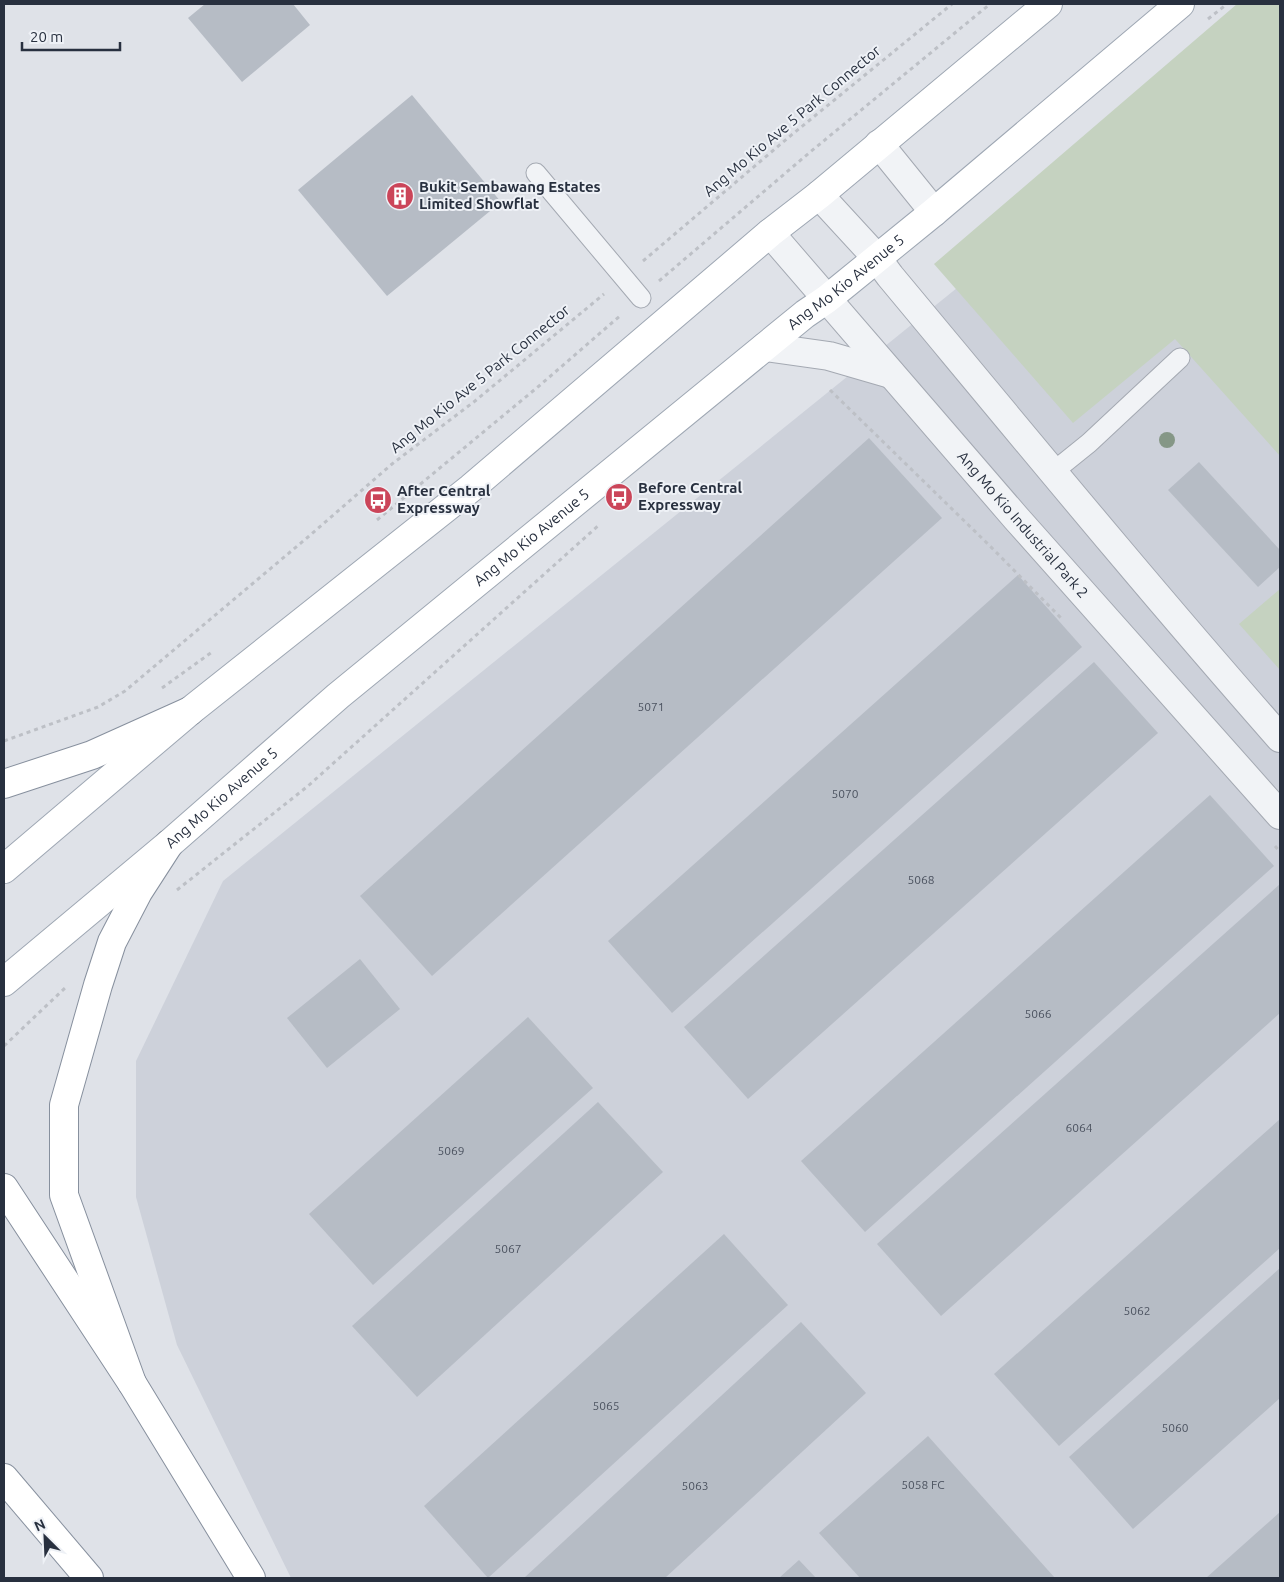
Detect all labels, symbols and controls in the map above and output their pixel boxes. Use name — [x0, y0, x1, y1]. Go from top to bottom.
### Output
scale bar — [22, 20, 120, 52]
text: 20 m — [30, 28, 63, 45]
street label: Ang Mo Kio Ave 5 Park Connector — [700, 42, 884, 200]
place label: Bukit Sembawang Estates Limited Showflat — [419, 178, 601, 212]
building icon: Bukit Sembawang Estates Limited Showflat — [385, 181, 415, 211]
street label: Ang Mo Kio Avenue 5 — [784, 231, 907, 333]
street label: Ang Mo Kio Ave 5 Park Connector — [387, 301, 573, 456]
street label: Ang Mo Kio Industrial Park 2 — [954, 448, 1092, 601]
place label: Before Central Expressway — [638, 479, 742, 513]
place label: After Central Expressway — [397, 482, 491, 516]
bus stop icon: Before Central Expressway — [604, 482, 634, 512]
bus stop icon: After Central Expressway — [363, 485, 393, 515]
street label: Ang Mo Kio Avenue 5 — [470, 485, 592, 589]
house number: 5071 — [637, 700, 665, 713]
street label: Ang Mo Kio Avenue 5 — [162, 744, 281, 851]
house number: 5070 — [831, 787, 859, 800]
house number: 5068 — [907, 873, 935, 886]
house number: 5066 — [1024, 1007, 1052, 1020]
house number: 6064 — [1065, 1121, 1093, 1134]
house number: 5069 — [437, 1144, 465, 1157]
house number: 5067 — [494, 1242, 522, 1255]
house number: 5062 — [1123, 1304, 1151, 1317]
house number: 5065 — [592, 1399, 620, 1412]
house number: 5060 — [1161, 1421, 1189, 1434]
house number: 5058 FC — [901, 1478, 945, 1491]
house number: 5063 — [681, 1479, 709, 1492]
north arrow — [20, 1512, 70, 1562]
text: N — [32, 1516, 48, 1535]

